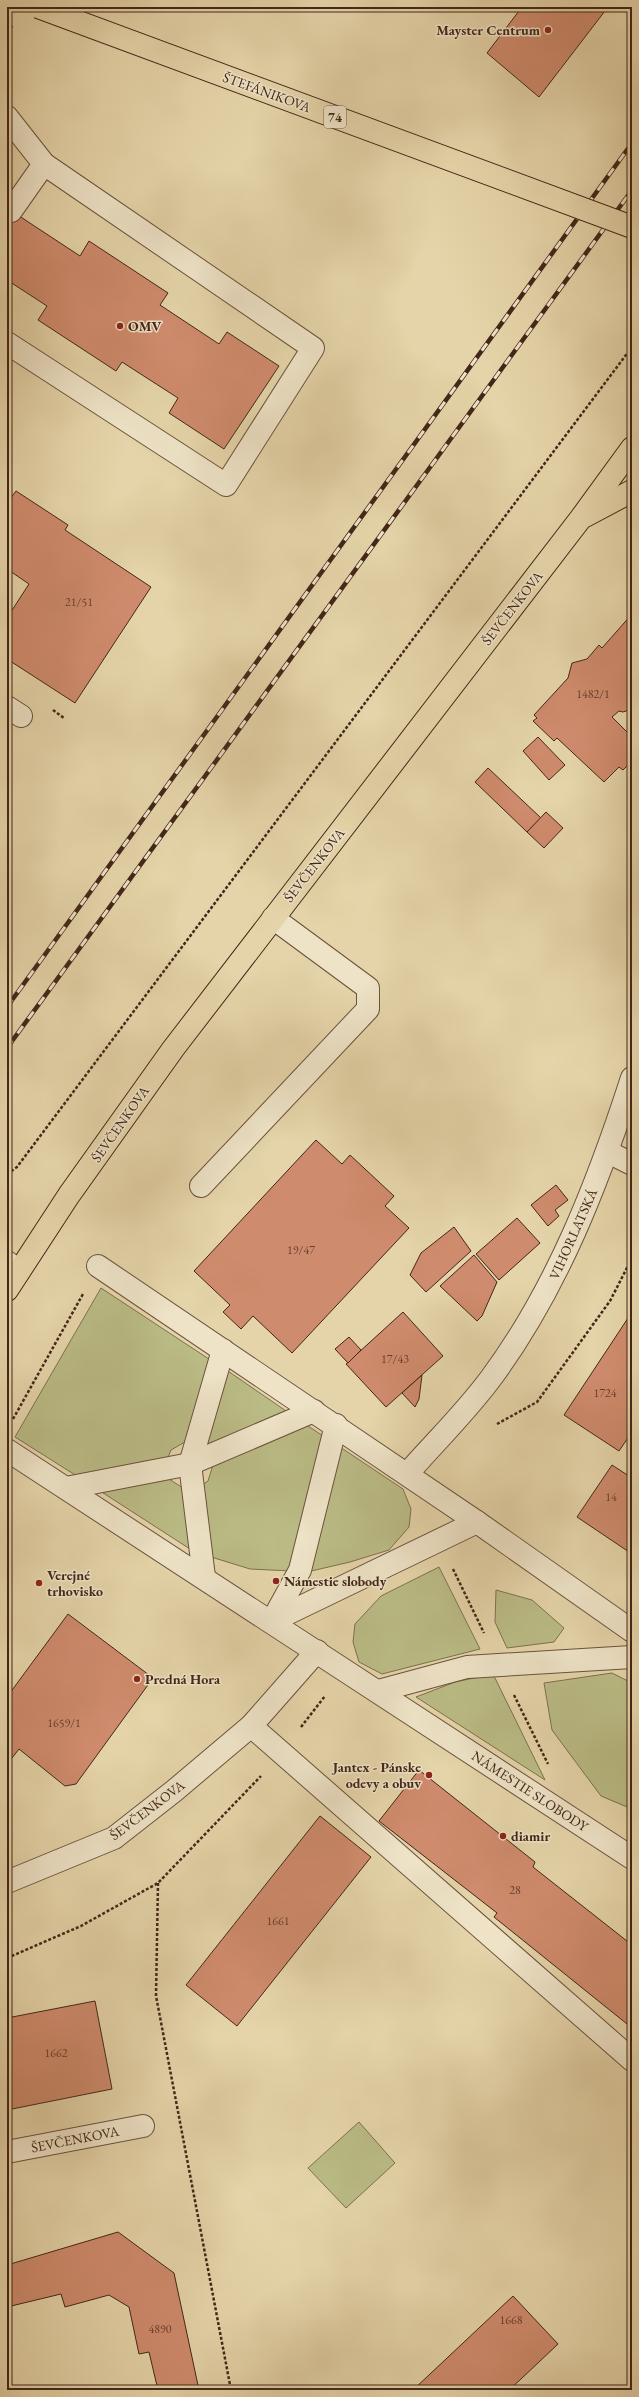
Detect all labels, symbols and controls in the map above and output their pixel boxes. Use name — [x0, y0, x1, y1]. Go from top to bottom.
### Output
place label: Mayster Centrum — [436, 21, 541, 39]
marker: Mayster Centrum — [543, 25, 553, 35]
street label: ŠTEFÁNIKOVA — [220, 68, 314, 116]
road number: 74 — [324, 106, 346, 128]
place label: OMV — [128, 317, 161, 335]
marker: OMV — [115, 321, 125, 331]
street label: ŠEVČENKOVA — [477, 567, 547, 649]
house number: 21/51 — [65, 594, 93, 610]
house number: 1482/1 — [576, 686, 610, 702]
street label: ŠEVČENKOVA — [279, 824, 349, 906]
street label: ŠEVČENKOVA — [87, 1082, 153, 1166]
street label: VIHORLATSKÁ — [545, 1185, 601, 1282]
house number: 19/47 — [287, 1242, 315, 1258]
house number: 17/43 — [381, 1351, 409, 1367]
house number: 1724 — [593, 1385, 617, 1401]
house number: 14 — [605, 1489, 617, 1505]
place label: Verejné trhovisko — [47, 1566, 103, 1600]
place label: Námestie slobody — [284, 1572, 387, 1590]
marker: Námestie slobody — [271, 1576, 281, 1586]
marker: Verejné trhovisko — [34, 1578, 44, 1588]
place label: Predná Hora — [145, 1670, 221, 1688]
marker: Predná Hora — [132, 1674, 142, 1684]
house number: 1659/1 — [47, 1715, 81, 1731]
street label: NÁMESTIE SLOBODY — [468, 1747, 592, 1836]
place label: Jantex - Pánske odevy a obuv — [331, 1758, 421, 1792]
marker: Jantex - Pánske odevy a obuv — [424, 1770, 434, 1780]
street label: ŠEVČENKOVA — [106, 1776, 188, 1844]
place label: diamir — [511, 1827, 550, 1845]
marker: diamir — [498, 1831, 508, 1841]
house number: 28 — [509, 1882, 521, 1898]
house number: 1661 — [266, 1913, 290, 1929]
house number: 1662 — [44, 2045, 68, 2061]
street label: ŠEVČENKOVA — [29, 2122, 121, 2156]
house number: 1668 — [499, 2312, 523, 2328]
house number: 4890 — [148, 2321, 172, 2337]

